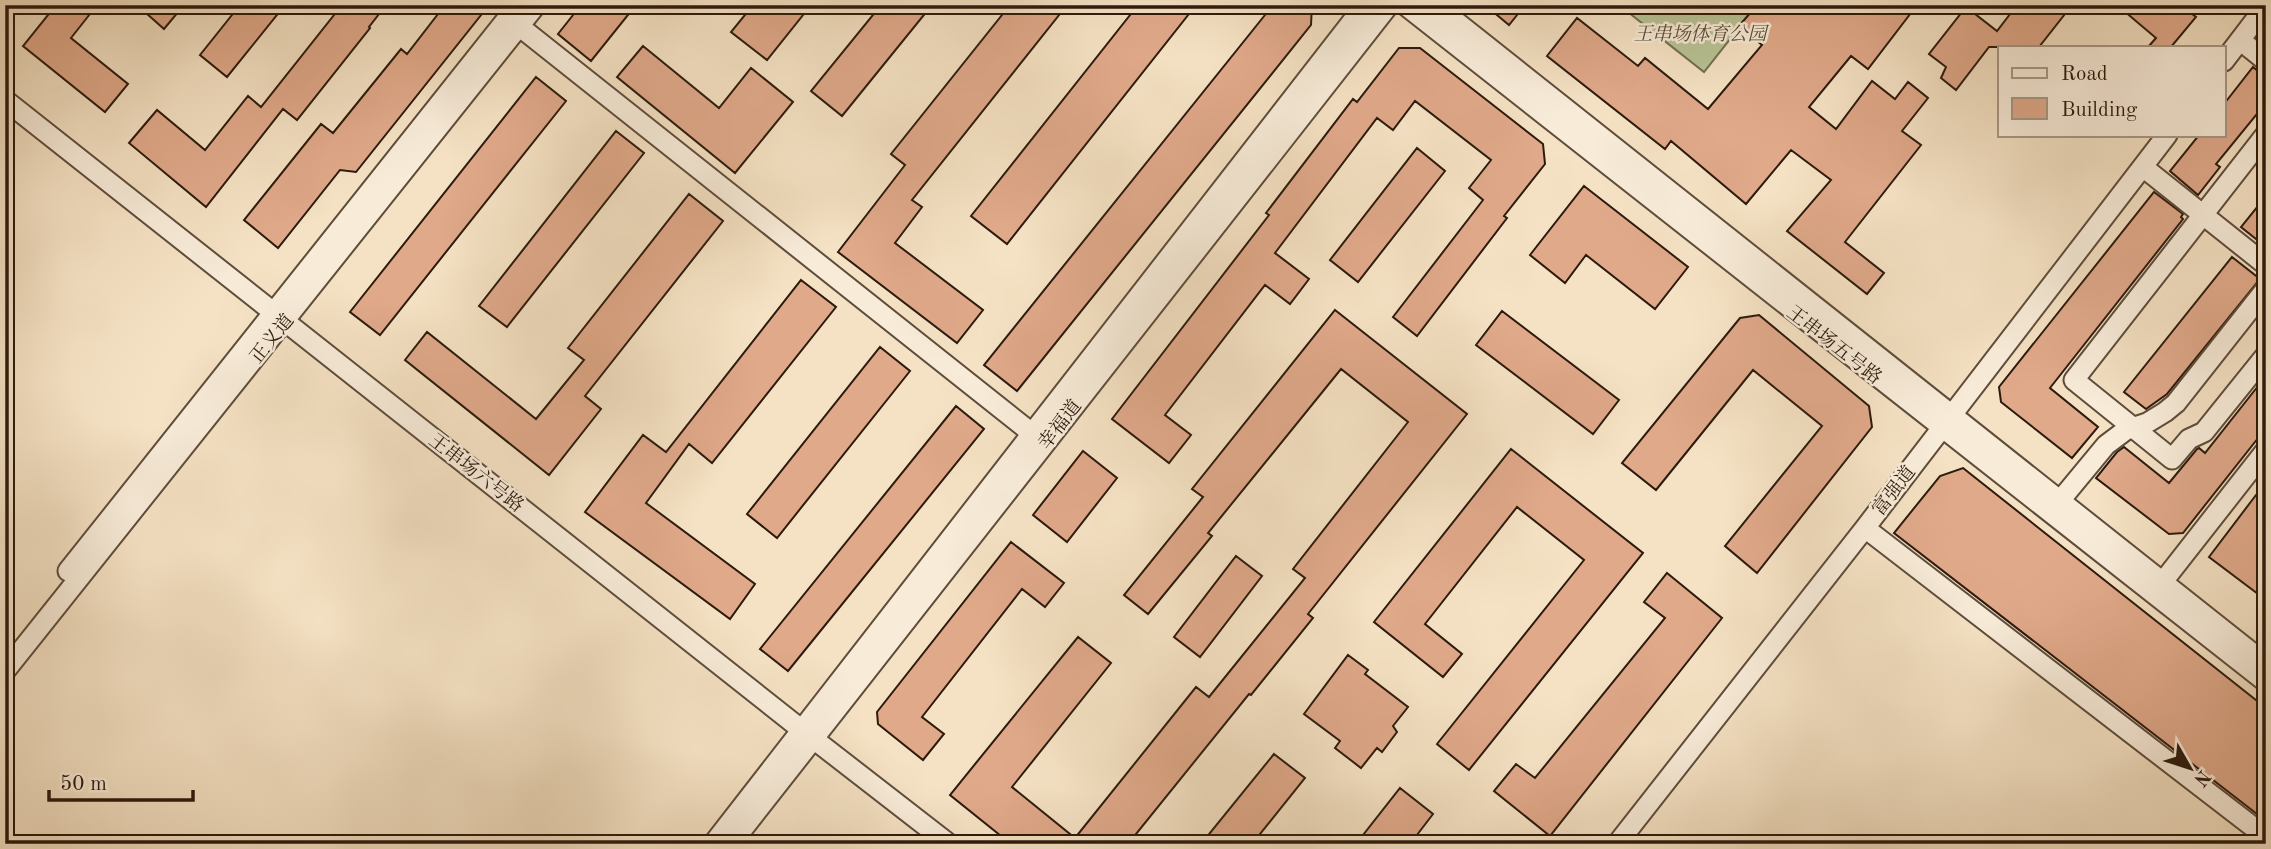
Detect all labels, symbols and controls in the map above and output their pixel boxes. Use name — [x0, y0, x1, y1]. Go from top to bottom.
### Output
park label: 王串场体育公园 — [1633, 23, 1769, 45]
legend — [1998, 46, 2226, 136]
text: Road — [2061, 64, 2108, 85]
text: Building — [2061, 100, 2138, 121]
street label: 王串场五号路 — [1783, 302, 1885, 389]
street label: 正义道 — [246, 310, 298, 368]
street label: 幸福道 — [1034, 396, 1086, 454]
street label: 王串场六号路 — [425, 430, 527, 517]
street label: 富强道 — [1868, 461, 1920, 520]
north arrow — [2156, 734, 2226, 804]
scale bar — [49, 758, 192, 802]
text: N — [2189, 766, 2213, 789]
text: 50 m — [60, 774, 107, 795]

